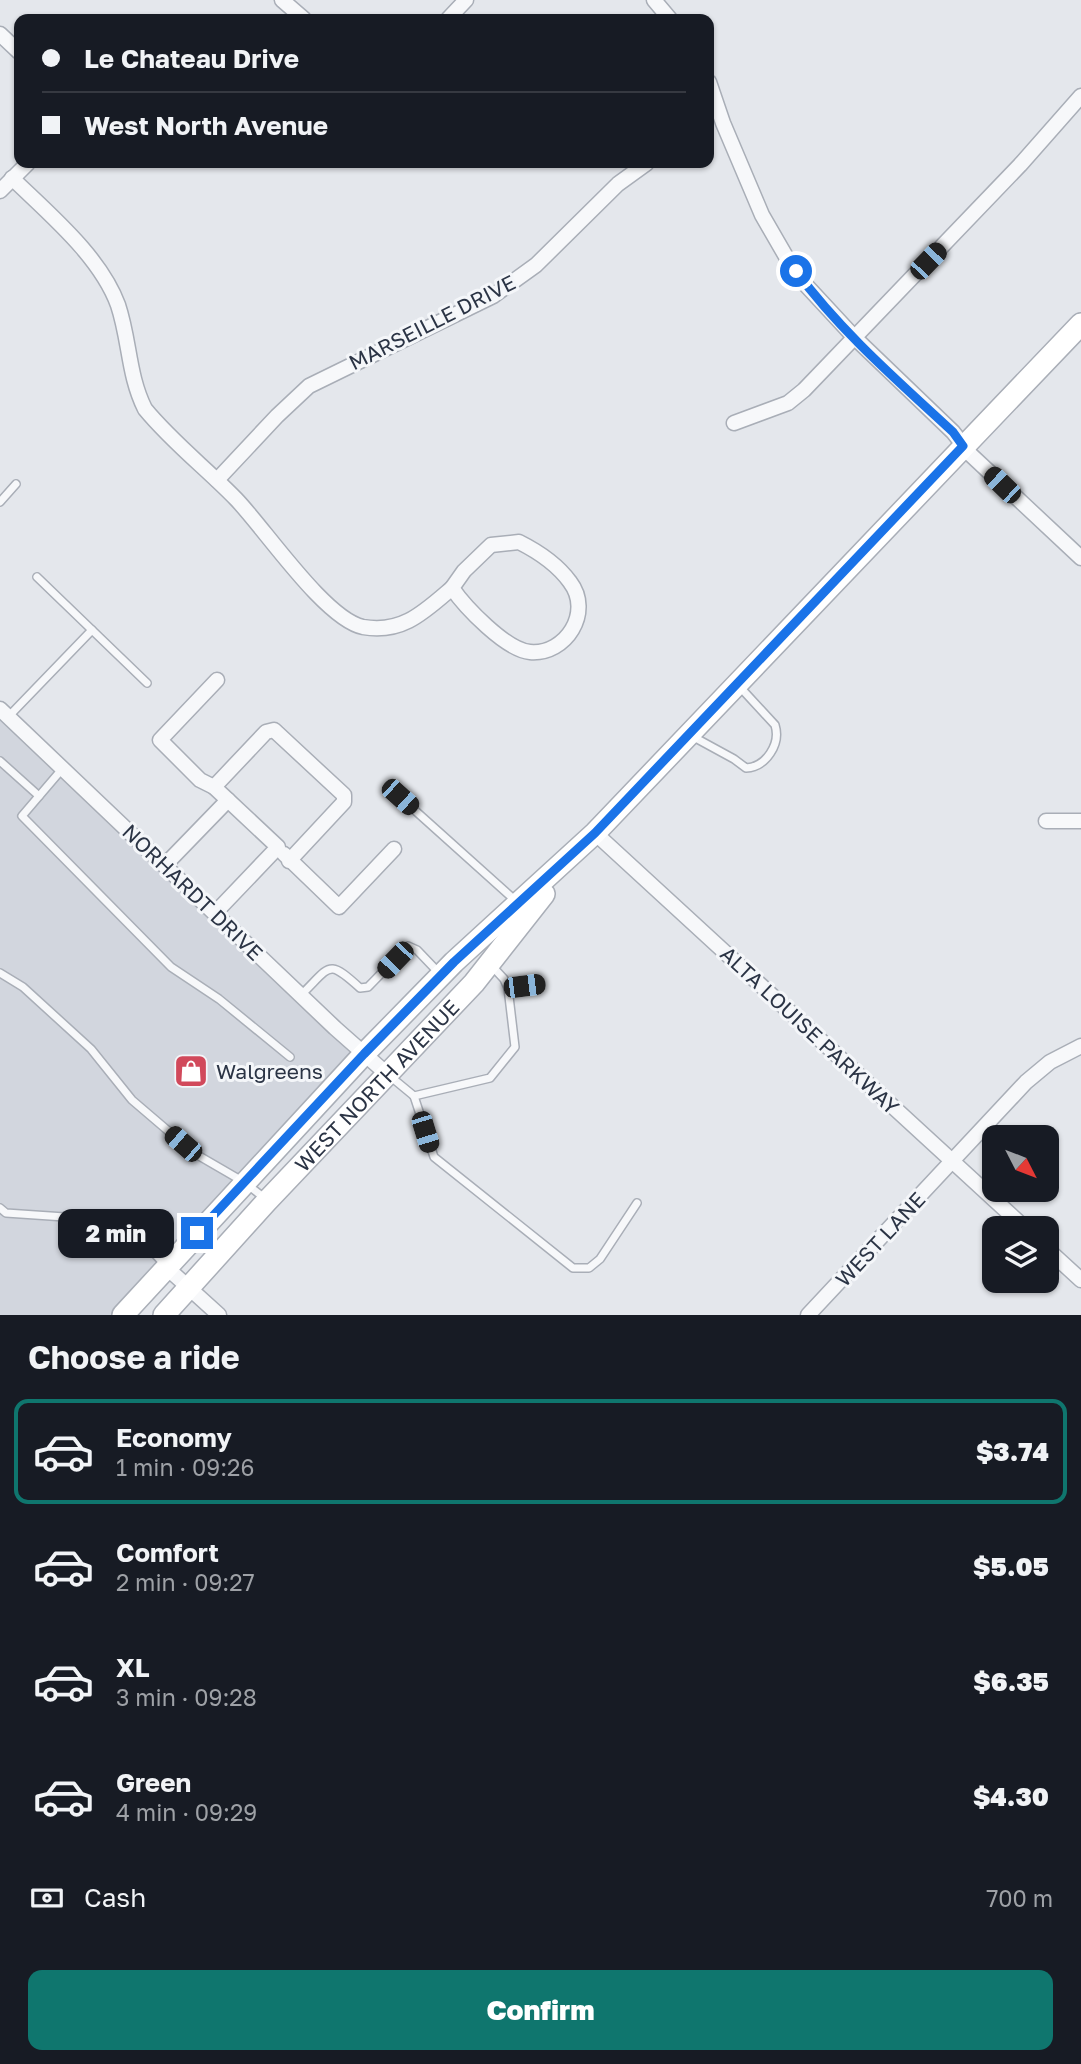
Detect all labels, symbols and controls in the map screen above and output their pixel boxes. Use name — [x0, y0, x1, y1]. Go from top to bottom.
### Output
text: Le Chateau Drive — [84, 43, 299, 74]
text: West North Avenue — [84, 110, 328, 141]
car — [906, 239, 951, 283]
route start — [780, 255, 812, 287]
street label: MARSEILLE DRIVE — [344, 269, 520, 375]
car — [980, 463, 1025, 507]
car — [378, 775, 423, 819]
street label: NORHARDT DRIVE — [117, 818, 269, 966]
car — [373, 938, 418, 982]
street label: ALTA LOUISE PARKWAY — [715, 941, 905, 1120]
car — [502, 973, 547, 999]
street label: WEST NORTH AVENUE — [289, 994, 465, 1177]
shop icon: Walgreens — [172, 1052, 210, 1090]
place label: Walgreens — [216, 1058, 323, 1084]
car — [409, 1109, 442, 1155]
car — [161, 1122, 206, 1166]
north arrow — [982, 1125, 1059, 1202]
map controls — [982, 1125, 1059, 1293]
street label: WEST LANE — [830, 1186, 930, 1292]
callout: 2 min — [57, 1208, 172, 1258]
button: layers — [982, 1216, 1059, 1293]
route end — [181, 1217, 213, 1249]
text: 2 min — [86, 1219, 146, 1247]
text: Choose a ride — [28, 1338, 240, 1376]
icon: car — [32, 1420, 95, 1483]
text: Economy — [116, 1422, 232, 1453]
text: $3.74 — [976, 1436, 1049, 1467]
text: 1 min · 09:26 — [116, 1453, 254, 1481]
icon: car — [32, 1535, 95, 1598]
text: Comfort — [116, 1537, 219, 1568]
text: $5.05 — [973, 1551, 1049, 1582]
text: 2 min · 09:27 — [116, 1568, 255, 1596]
icon: car — [32, 1650, 95, 1713]
text: XL — [116, 1652, 150, 1683]
text: $6.35 — [973, 1666, 1049, 1697]
text: 3 min · 09:28 — [116, 1683, 257, 1711]
icon: car — [32, 1765, 95, 1828]
text: Green — [116, 1767, 191, 1798]
text: $4.30 — [973, 1781, 1049, 1812]
text: 4 min · 09:29 — [116, 1798, 257, 1826]
icon: cash — [28, 1879, 66, 1917]
text: Cash — [84, 1882, 146, 1913]
text: 700 m — [986, 1884, 1053, 1912]
button: Confirm — [28, 1970, 1053, 2050]

